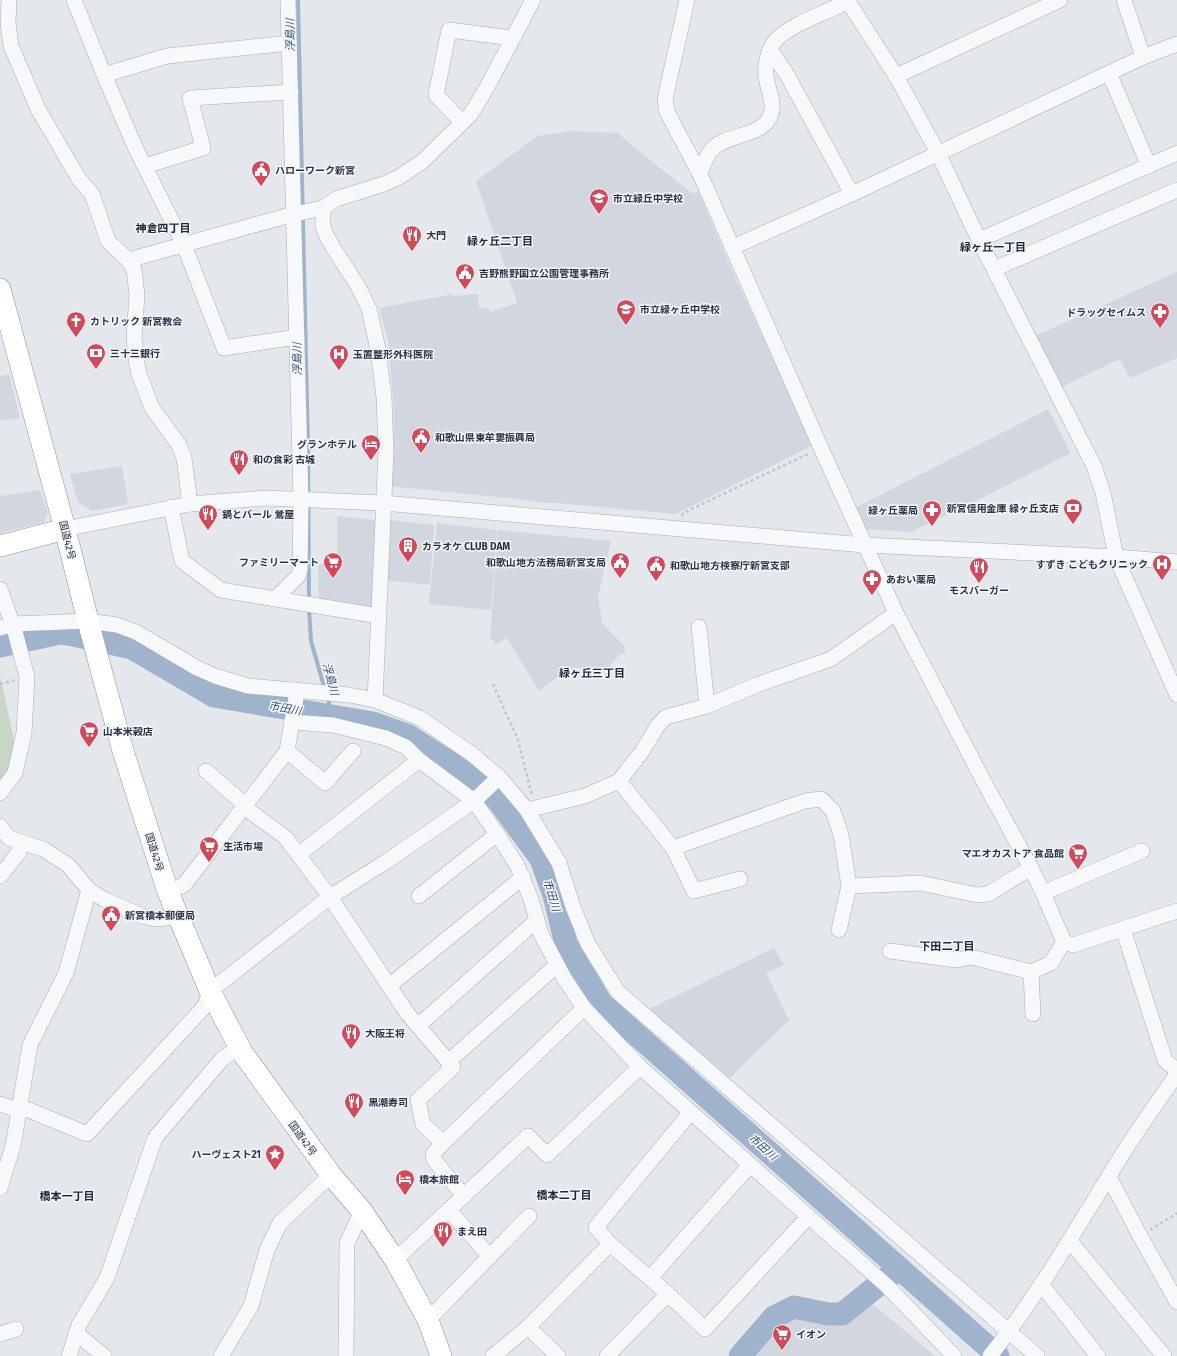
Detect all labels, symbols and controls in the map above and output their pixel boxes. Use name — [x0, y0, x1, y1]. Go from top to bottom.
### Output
water label: 浮島川 — [284, 17, 297, 52]
public building icon: ハローワーク新宮 — [250, 159, 272, 187]
place label: ハローワーク新宮 — [275, 165, 355, 177]
school or university icon: 市立緑丘中学校 — [588, 187, 610, 215]
place label: 市立緑丘中学校 — [613, 193, 683, 205]
district label: 神倉四丁目 — [136, 222, 191, 235]
restaurant icon: 大門 — [401, 224, 423, 252]
place label: 大門 — [426, 230, 446, 242]
district label: 緑ヶ丘二丁目 — [467, 235, 533, 248]
district label: 緑ヶ丘一丁目 — [960, 241, 1026, 254]
public building icon: 吉野熊野国立公園管理事務所 — [454, 262, 476, 290]
place label: 吉野熊野国立公園管理事務所 — [479, 268, 609, 280]
school or university icon: 市立緑ヶ丘中学校 — [615, 298, 637, 326]
pharmacy icon: ドラッグセイムス — [1149, 301, 1171, 329]
place label: 市立緑ヶ丘中学校 — [640, 304, 720, 316]
place label: ドラッグセイムス — [1066, 307, 1146, 319]
church icon: カトリック 新宮教会 — [65, 310, 87, 338]
place label: カトリック 新宮教会 — [90, 316, 182, 328]
water label: 浮島川 — [291, 341, 304, 376]
bank icon: 三十三銀行 — [85, 342, 107, 370]
hospital icon: 玉置整形外科医院 — [328, 343, 350, 371]
place label: 三十三銀行 — [110, 348, 160, 360]
place label: 玉置整形外科医院 — [353, 349, 433, 361]
public building icon: 和歌山県東牟婁振興局 — [410, 426, 432, 454]
place label: 和歌山県東牟婁振興局 — [435, 432, 535, 444]
hotel icon: グランホテル — [360, 433, 382, 461]
place label: グランホテル — [297, 439, 357, 451]
restaurant icon: 和の食彩 古城 — [228, 448, 250, 476]
place label: 和の食彩 古城 — [253, 454, 315, 466]
bank icon: 新宮信用金庫 緑ヶ丘支店 — [1062, 497, 1084, 525]
pharmacy icon: 緑ヶ丘薬局 — [921, 499, 943, 527]
restaurant icon: 鍋とバール 鶯屋 — [197, 503, 219, 531]
place label: 新宮信用金庫 緑ヶ丘支店 — [947, 503, 1059, 515]
place label: 緑ヶ丘薬局 — [868, 505, 918, 517]
place label: 鍋とバール 鶯屋 — [222, 509, 294, 521]
street label: 国道42号 — [56, 519, 78, 561]
building icon: カラオケ CLUB DAM — [397, 535, 419, 563]
place label: カラオケ CLUB DAM — [422, 541, 510, 553]
supermarket icon: ファミリーマート — [322, 551, 344, 579]
public building icon: 和歌山地方法務局新宮支局 — [609, 551, 631, 579]
hospital icon: すずき こどもクリニック — [1151, 553, 1173, 581]
public building icon: 和歌山地方検察庁新宮支部 — [645, 554, 667, 582]
restaurant icon: モスバーガー — [968, 556, 990, 584]
place label: ファミリーマート — [239, 557, 319, 569]
place label: 和歌山地方法務局新宮支局 — [486, 557, 606, 569]
place label: すずき こどもクリニック — [1036, 559, 1148, 571]
place label: 和歌山地方検察庁新宮支部 — [670, 560, 790, 572]
pharmacy icon: あおい薬局 — [861, 568, 883, 596]
place label: あおい薬局 — [886, 574, 936, 586]
place label: モスバーガー — [949, 585, 1009, 597]
water label: 浮島川 — [320, 662, 341, 698]
district label: 緑ヶ丘三丁目 — [559, 667, 625, 680]
water label: 市田川 — [268, 699, 303, 718]
supermarket icon: 山本米穀店 — [78, 720, 100, 748]
place label: 山本米穀店 — [103, 726, 153, 738]
street label: 国道42号 — [142, 831, 166, 873]
supermarket icon: 生活市場 — [198, 835, 220, 863]
place label: 生活市場 — [223, 841, 263, 853]
supermarket icon: マエオカストア 食品館 — [1067, 842, 1089, 870]
place label: マエオカストア 食品館 — [962, 848, 1064, 860]
water label: 市田川 — [541, 877, 563, 914]
public building icon: 新宮橋本郵便局 — [100, 904, 122, 932]
place label: 新宮橋本郵便局 — [125, 910, 195, 922]
district label: 下田二丁目 — [920, 940, 975, 953]
restaurant icon: 大阪王将 — [340, 1022, 362, 1050]
place label: 大阪王将 — [365, 1028, 405, 1040]
restaurant icon: 黒潮寿司 — [343, 1091, 365, 1119]
place label: 黒潮寿司 — [368, 1097, 408, 1109]
street label: 国道42号 — [286, 1119, 319, 1158]
water label: 市田川 — [746, 1132, 780, 1164]
place icon: ハーヴェスト21 — [264, 1143, 286, 1171]
place label: ハーヴェスト21 — [191, 1149, 261, 1161]
hotel icon: 橋本旅館 — [394, 1168, 416, 1196]
place label: 橋本旅館 — [419, 1174, 459, 1186]
district label: 橋本二丁目 — [537, 1189, 592, 1202]
district label: 橋本一丁目 — [40, 1190, 95, 1203]
restaurant icon: まえ田 — [432, 1220, 454, 1248]
place label: まえ田 — [457, 1226, 487, 1238]
supermarket icon: イオン — [771, 1323, 793, 1351]
place label: イオン — [796, 1329, 826, 1341]

